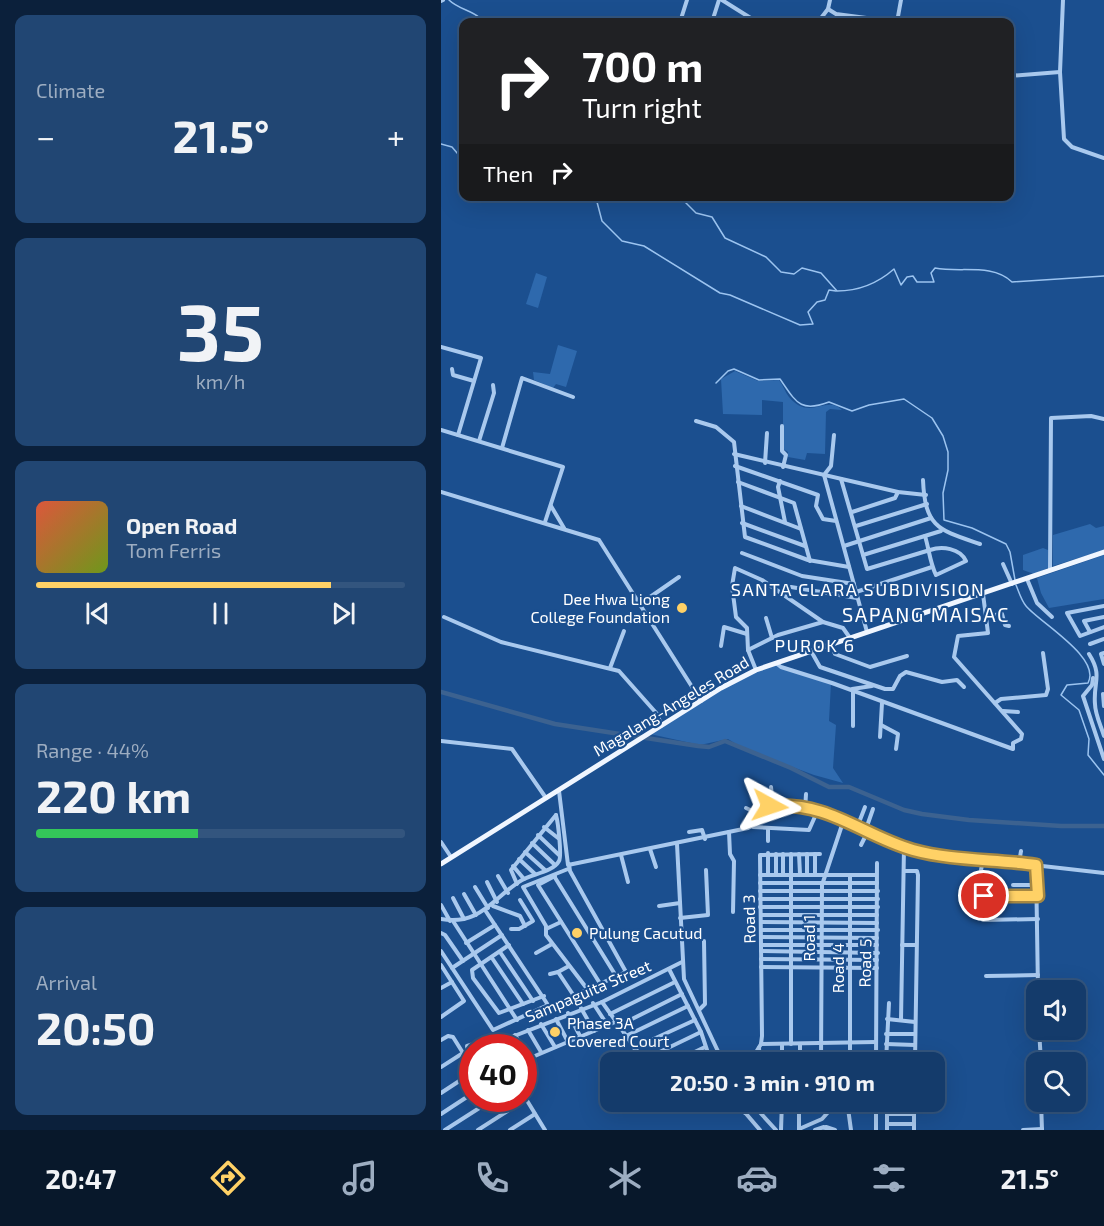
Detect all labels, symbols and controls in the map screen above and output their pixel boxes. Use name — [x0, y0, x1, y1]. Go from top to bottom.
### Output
text: 700 m — [582, 40, 703, 90]
icon: right — [483, 42, 561, 120]
text: Climate — [36, 78, 105, 102]
text: Turn right — [582, 91, 702, 123]
text: 21.5° — [173, 108, 270, 162]
text: − — [36, 116, 55, 156]
text: + — [387, 116, 405, 156]
icon: right — [545, 156, 578, 189]
text: Then — [483, 160, 533, 186]
text: 35 — [177, 283, 264, 377]
text: km/h — [196, 369, 245, 393]
text: Open Road — [126, 512, 238, 538]
text: Tom Ferris — [126, 538, 221, 562]
district label: SANTA CLARA SUBDIVISION — [731, 578, 985, 600]
place label: Dee Hwa Liong College Foundation — [530, 589, 670, 626]
icon: previous — [81, 597, 114, 630]
icon: pause — [204, 597, 237, 630]
icon: next — [327, 597, 360, 630]
marker: Dee Hwa Liong College Foundation — [675, 601, 689, 615]
district label: SAPANG MAISAC — [842, 602, 1010, 626]
district label: PUROK 6 — [774, 634, 856, 656]
street label: Magalang-Angeles Road — [590, 652, 752, 760]
text: Range · 44% — [36, 738, 149, 762]
text: 220 km — [36, 768, 191, 822]
position arrow — [738, 774, 802, 838]
pin — [958, 870, 1009, 921]
icon: arrive — [967, 879, 1000, 912]
street label: Road 3 — [739, 894, 758, 944]
street label: Road 1 — [799, 915, 818, 961]
place label: Pulung Cacutud — [589, 923, 702, 942]
marker: Pulung Cacutud — [570, 926, 584, 940]
street label: Road 5 — [855, 938, 874, 988]
street label: Road 4 — [828, 943, 847, 993]
street label: Sampaguita Street — [522, 955, 654, 1026]
text: Arrival — [36, 970, 97, 994]
map controls — [1026, 980, 1086, 1112]
button: sound — [1026, 980, 1086, 1040]
text: 20:50 — [36, 1000, 155, 1054]
place label: Phase 3A Covered Court — [567, 1013, 669, 1050]
marker: Phase 3A Covered Court — [548, 1025, 562, 1039]
speed limit sign: 40 — [459, 1034, 537, 1112]
button: search — [1026, 1052, 1086, 1112]
text: 20:50 · 3 min · 910 m — [670, 1069, 875, 1095]
icon: directions — [207, 1157, 249, 1199]
icon: music — [339, 1157, 381, 1199]
icon: phone — [471, 1157, 513, 1199]
icon: climate — [604, 1157, 646, 1199]
icon: car — [736, 1157, 778, 1199]
icon: filters — [868, 1157, 910, 1199]
text: 20:47 — [45, 1162, 116, 1194]
text: 21.5° — [1001, 1162, 1059, 1194]

